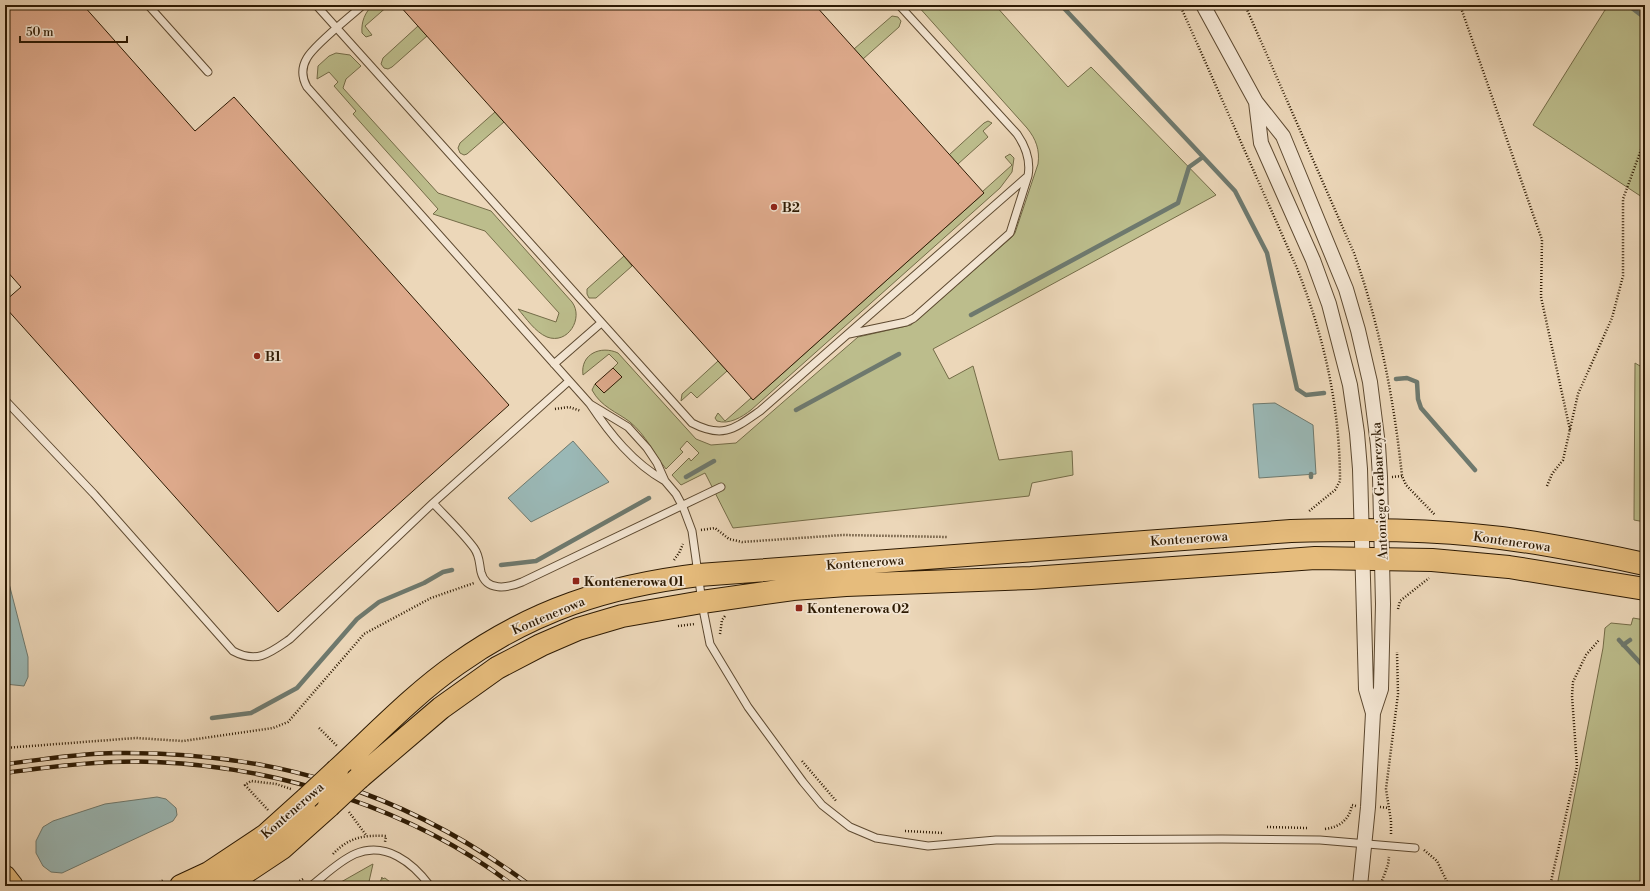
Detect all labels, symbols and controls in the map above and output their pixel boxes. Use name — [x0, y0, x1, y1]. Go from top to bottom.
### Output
scale bar — [20, 18, 127, 44]
text: 50 m — [26, 25, 54, 40]
place label: B2 — [782, 200, 800, 216]
marker: B2 — [769, 202, 779, 212]
place label: B1 — [265, 349, 282, 365]
marker: B1 — [252, 351, 262, 361]
street label: Antoniego Grabarczyka — [1368, 421, 1392, 561]
street label: Kontenerowa — [1150, 528, 1229, 550]
street label: Kontenerowa — [1472, 529, 1552, 555]
street label: Kontenerowa — [826, 552, 905, 574]
place label: Kontenerowa 01 — [584, 574, 685, 590]
marker: Kontenerowa 01 — [571, 576, 581, 586]
street label: Kontenerowa — [509, 593, 588, 639]
place label: Kontenerowa 02 — [807, 601, 909, 617]
marker: Kontenerowa 02 — [794, 603, 804, 613]
street label: Kontenerowa — [258, 779, 328, 842]

